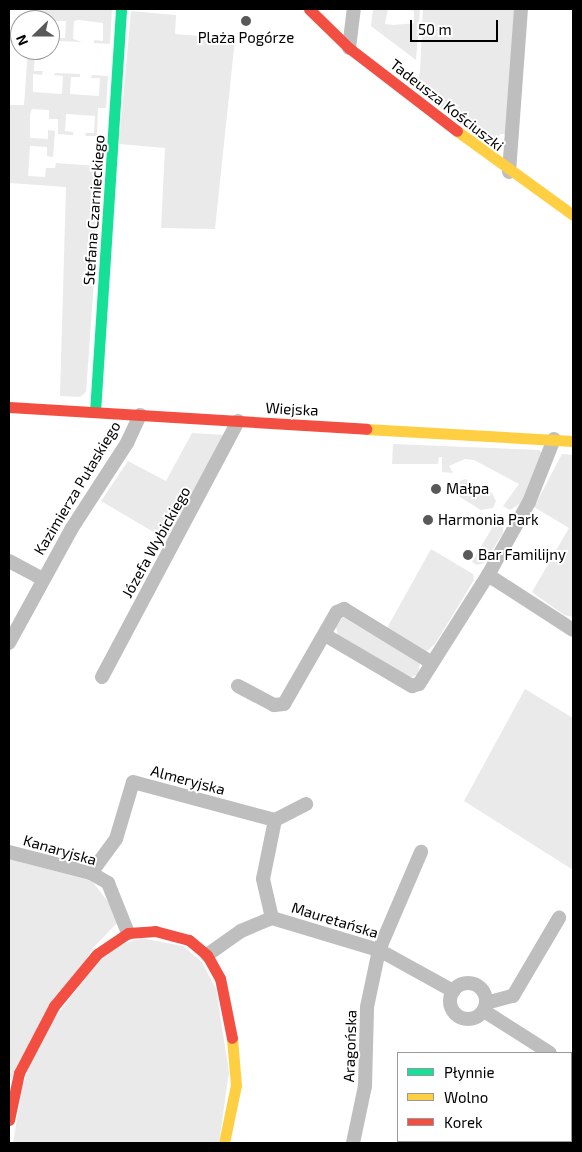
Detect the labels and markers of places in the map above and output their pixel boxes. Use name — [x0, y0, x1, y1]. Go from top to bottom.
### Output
marker: Plaża Pogórze — [240, 15, 252, 27]
place label: Plaża Pogórze — [198, 29, 294, 47]
place label: Małpa — [446, 480, 489, 498]
marker: Małpa — [430, 483, 442, 495]
place label: Harmonia Park — [438, 511, 539, 529]
marker: Harmonia Park — [422, 514, 434, 526]
place label: Bar Familijny — [478, 546, 566, 564]
marker: Bar Familijny — [462, 549, 474, 561]

